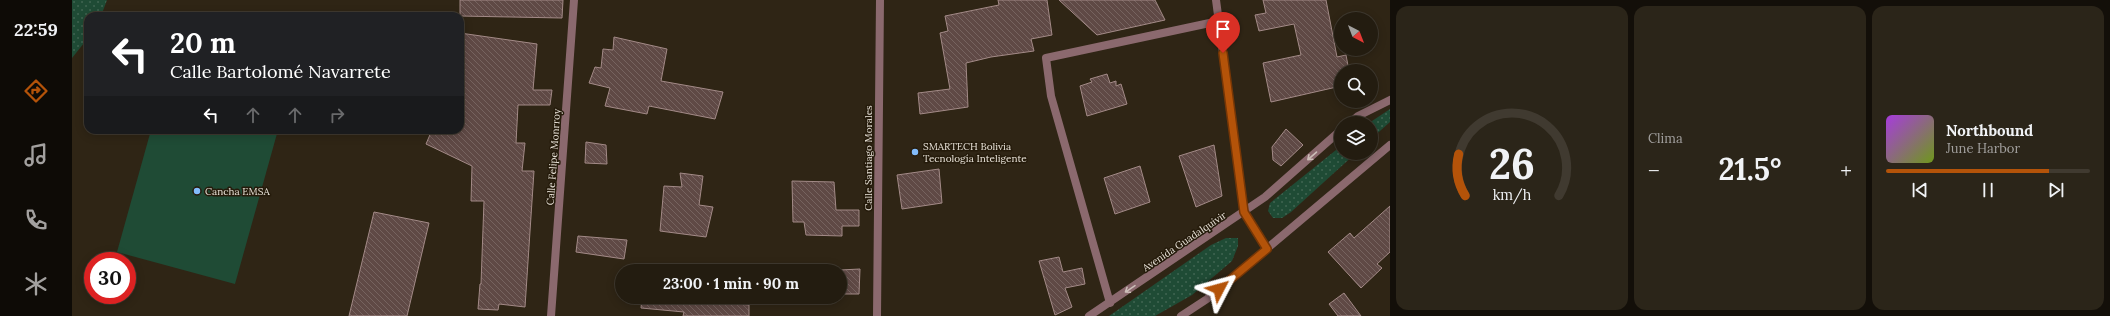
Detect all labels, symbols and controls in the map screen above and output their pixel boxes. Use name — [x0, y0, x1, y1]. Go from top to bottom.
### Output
pin — [1206, 12, 1240, 53]
north arrow — [1334, 12, 1378, 56]
map controls — [1334, 12, 1378, 160]
text: 22:59 — [14, 18, 58, 41]
icon: arrive — [1212, 18, 1234, 40]
text: 20 m — [170, 25, 236, 61]
icon: left — [104, 28, 156, 80]
text: Calle Bartolomé Navarrete — [170, 60, 391, 83]
button: search — [1334, 64, 1378, 108]
icon: directions — [22, 77, 50, 105]
icon: left — [200, 104, 222, 126]
icon: ahead — [242, 104, 264, 126]
icon: ahead — [284, 104, 306, 126]
icon: right — [326, 104, 348, 126]
street label: Calle Santiago Morales — [862, 105, 875, 211]
street label: Calle Felipe Monrroy — [544, 108, 563, 206]
button: layers — [1334, 116, 1378, 160]
text: Northbound — [1946, 121, 2033, 140]
text: Clima — [1648, 130, 1683, 147]
text: 26 — [1489, 137, 1535, 190]
place label: SMARTECH Bolivia Tecnología Inteligente — [923, 140, 1027, 165]
text: June Harbor — [1946, 140, 2020, 157]
icon: music — [22, 141, 50, 169]
marker: SMARTECH Bolivia Tecnología Inteligente — [910, 147, 920, 157]
text: 21.5° — [1719, 150, 1781, 188]
one-way arrow — [1306, 152, 1317, 161]
text: − — [1648, 156, 1660, 184]
text: + — [1840, 156, 1852, 184]
icon: previous — [1909, 179, 1931, 201]
icon: pause — [1977, 179, 1999, 201]
icon: next — [2045, 179, 2067, 201]
place label: Cancha EMSA — [205, 185, 270, 198]
marker: Cancha EMSA — [192, 186, 202, 196]
text: km/h — [1493, 186, 1532, 205]
icon: phone — [22, 206, 50, 234]
street label: Avenida Guadalquivir — [1139, 208, 1229, 275]
speed limit sign: 30 — [84, 252, 136, 304]
position arrow — [1198, 268, 1240, 310]
icon: climate — [22, 270, 50, 298]
text: 23:00 · 1 min · 90 m — [663, 274, 799, 293]
one-way arrow — [1125, 285, 1136, 293]

